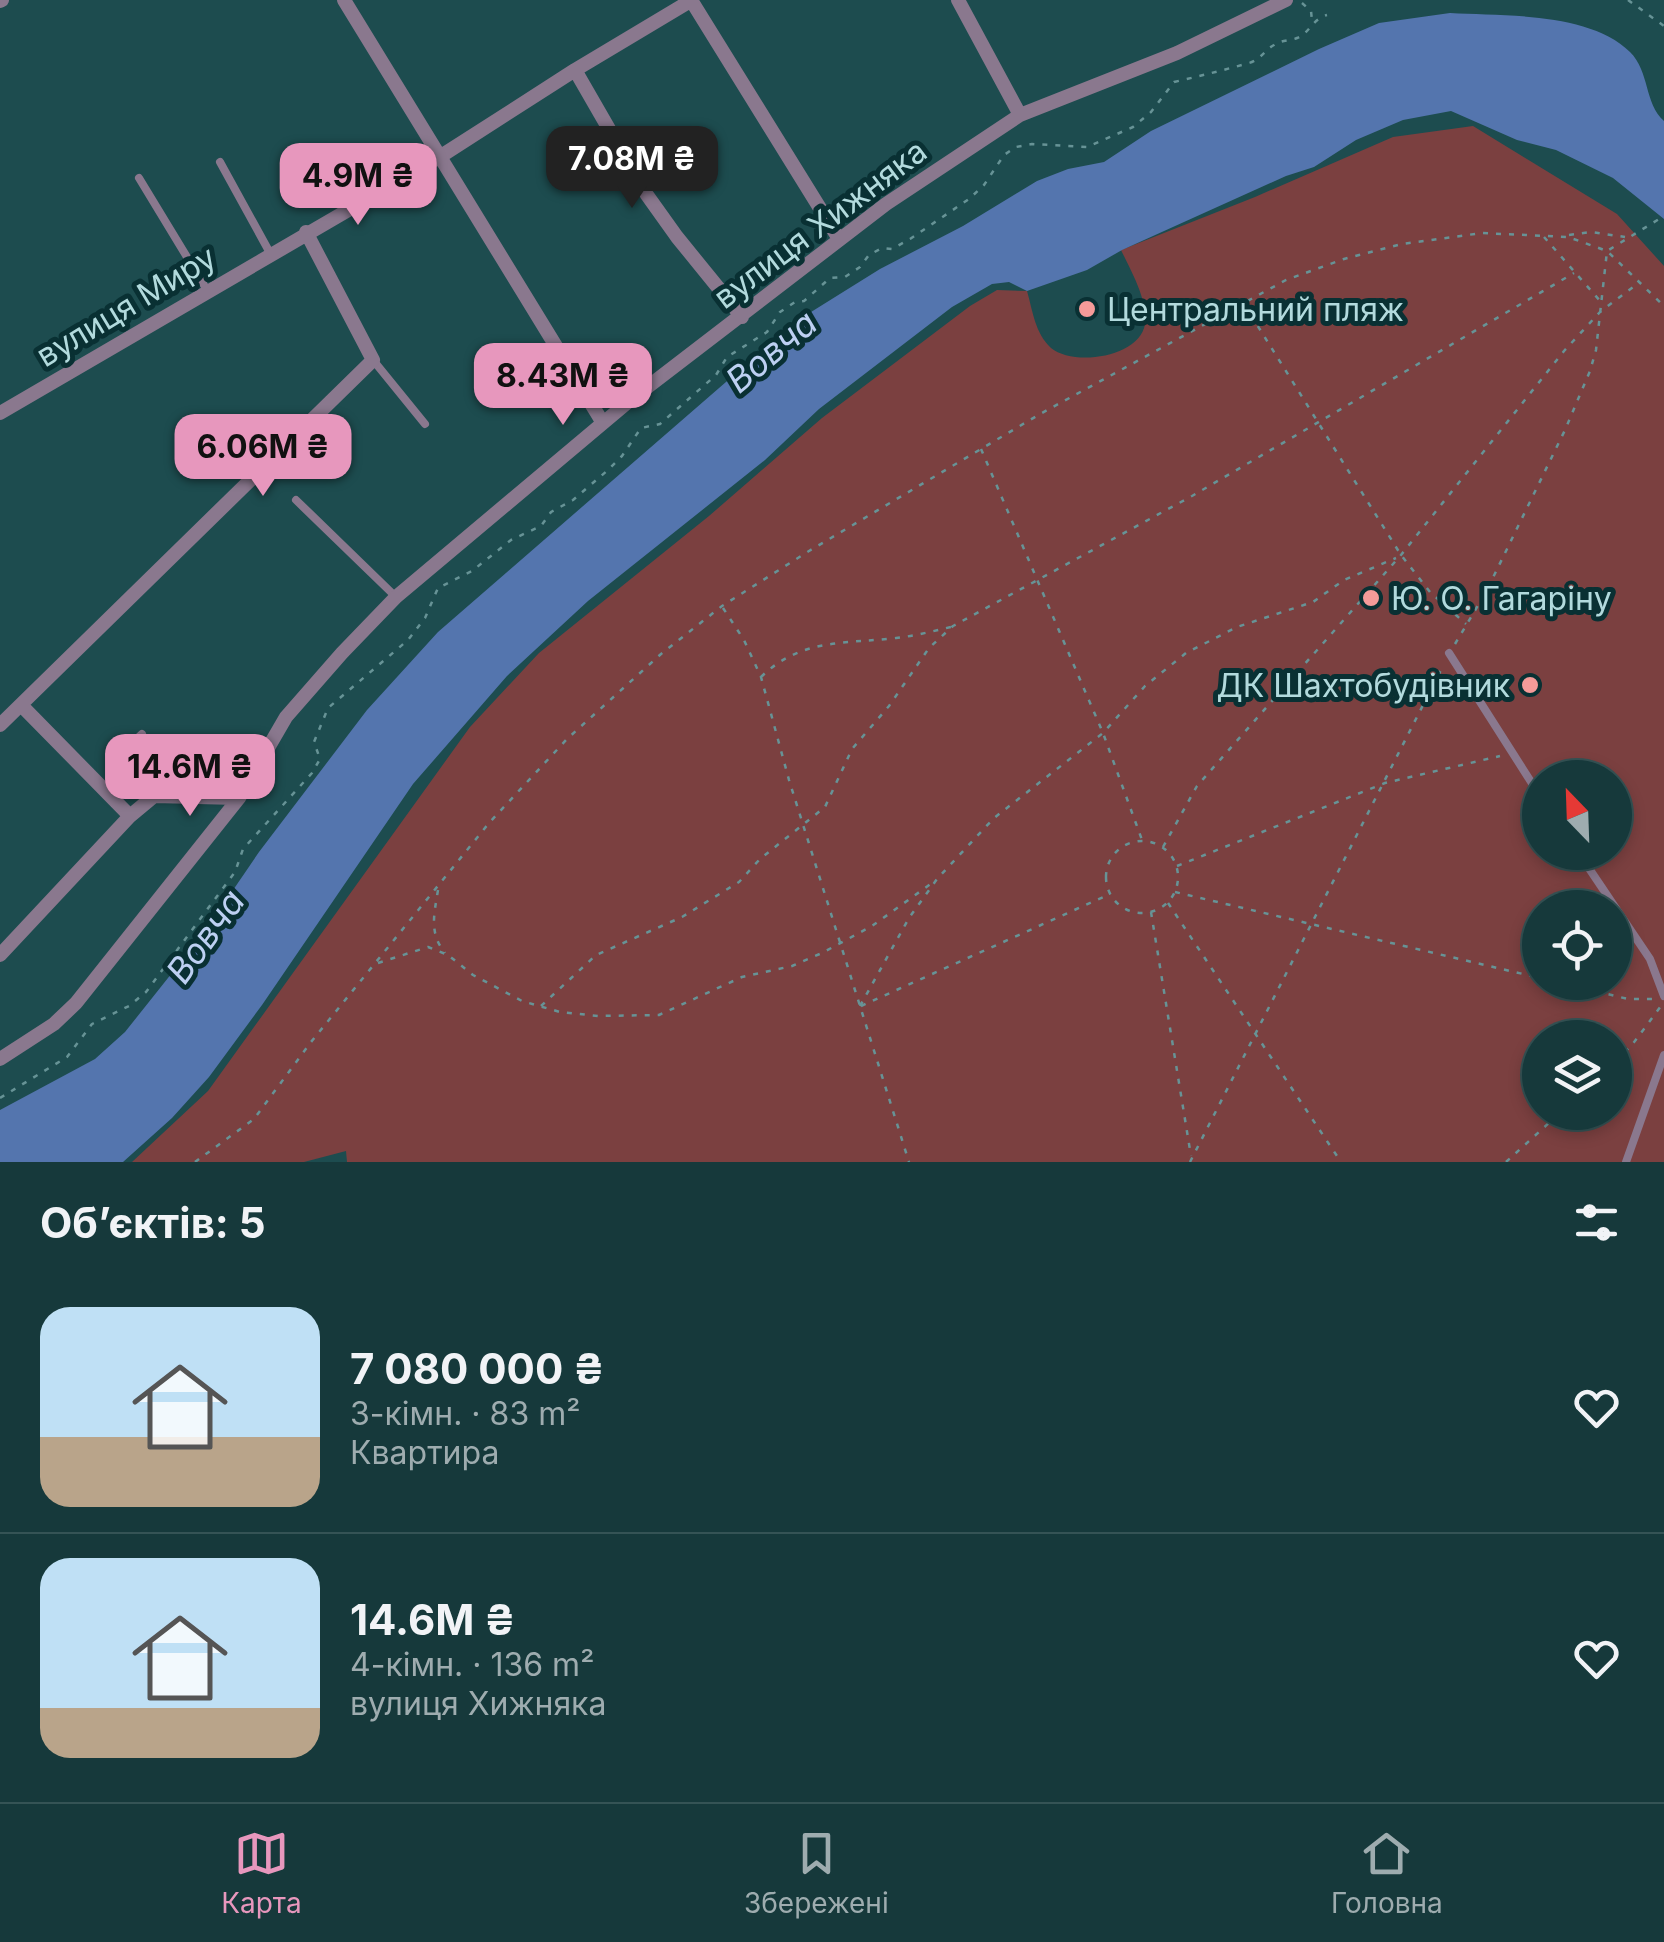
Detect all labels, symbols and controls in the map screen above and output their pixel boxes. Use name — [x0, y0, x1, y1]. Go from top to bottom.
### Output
pin: 7.08M ₴ — [540, 126, 724, 211]
street label: вулиця Хижняка — [706, 131, 934, 317]
text: 7.08M ₴ — [568, 139, 696, 178]
pin: 4.9M ₴ — [277, 143, 439, 228]
text: 4.9M ₴ — [302, 156, 414, 195]
street label: вулиця Миру — [29, 237, 223, 375]
place label: Центральний пляж — [1107, 290, 1404, 329]
marker: Центральний пляж — [1076, 298, 1098, 320]
water label: Вовча — [717, 301, 825, 401]
pin: 8.43M ₴ — [471, 343, 655, 428]
text: 8.43M ₴ — [496, 356, 630, 395]
pin: 6.06M ₴ — [171, 414, 355, 499]
text: 6.06M ₴ — [197, 427, 329, 466]
place label: Ю. О. Гагаріну — [1391, 579, 1612, 618]
marker: Ю. О. Гагаріну — [1360, 587, 1382, 609]
place label: ДК Шахтобудівник — [1216, 666, 1510, 705]
marker: ДК Шахтобудівник — [1519, 674, 1541, 696]
pin: 14.6M ₴ — [98, 734, 282, 819]
text: 14.6M ₴ — [127, 747, 253, 786]
north arrow — [1522, 760, 1632, 870]
map controls — [1522, 760, 1632, 1130]
water label: Вовча — [157, 881, 253, 991]
button: locate — [1522, 890, 1632, 1000]
button: layers — [1522, 1020, 1632, 1130]
icon: filters — [1569, 1195, 1624, 1250]
text: Об’єктів: 5 — [40, 1197, 266, 1248]
text: 7 080 000 ₴ — [350, 1343, 604, 1394]
icon: home — [120, 1347, 240, 1467]
icon: heart — [1569, 1380, 1624, 1435]
text: 3-кімн. · 83 m² — [350, 1394, 580, 1433]
text: Квартира — [350, 1433, 499, 1472]
text: 14.6M ₴ — [350, 1594, 515, 1645]
icon: home — [120, 1598, 240, 1718]
icon: heart — [1569, 1631, 1624, 1686]
text: 4-кімн. · 136 m² — [350, 1645, 594, 1684]
text: вулиця Хижняка — [350, 1684, 606, 1723]
tab: Карта — [221, 1826, 302, 1920]
tab: Збережені — [744, 1826, 889, 1920]
tab: Головна — [1331, 1826, 1443, 1920]

